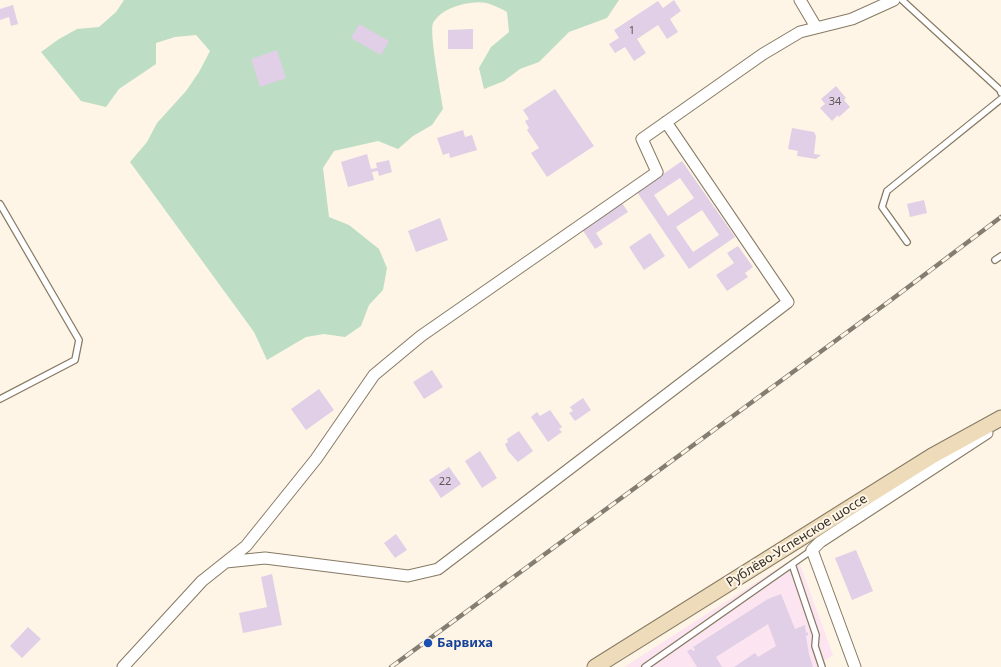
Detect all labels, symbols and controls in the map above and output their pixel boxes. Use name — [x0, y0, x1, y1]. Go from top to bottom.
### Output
house number: 1 — [629, 24, 635, 38]
house number: 34 — [829, 95, 841, 109]
house number: 22 — [439, 475, 451, 489]
street label: Рублёво-Успенское шоссе — [724, 491, 870, 591]
place label: Барвиха — [437, 635, 493, 651]
marker: Барвиха — [422, 637, 434, 649]

